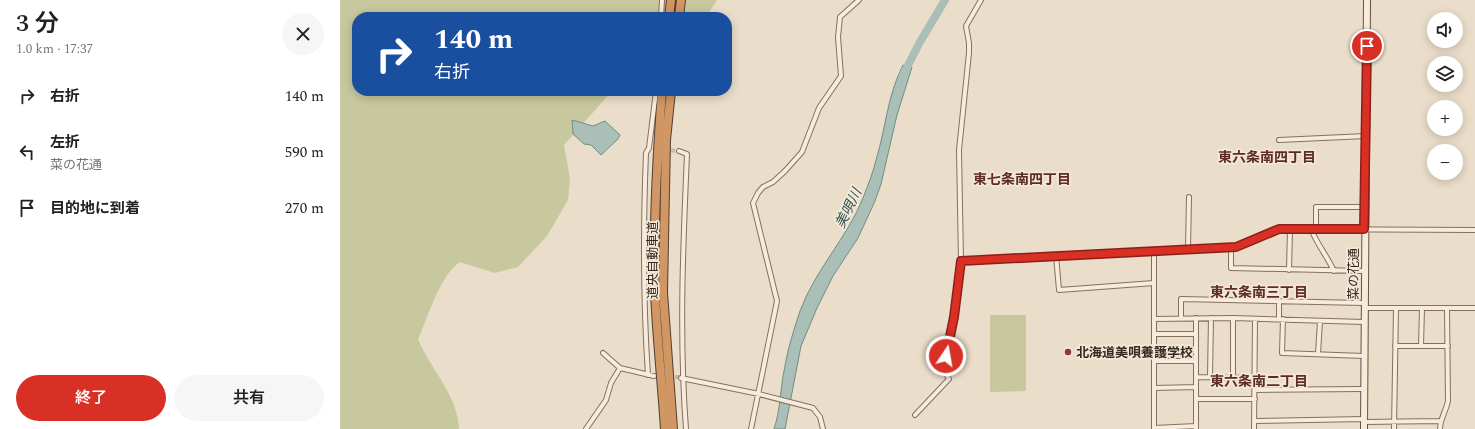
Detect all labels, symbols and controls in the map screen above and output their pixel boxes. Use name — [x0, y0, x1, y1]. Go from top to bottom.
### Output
text: 3 分 — [16, 6, 59, 42]
map controls — [1427, 12, 1463, 180]
button: sound — [1427, 12, 1463, 48]
button: close — [282, 13, 324, 55]
text: 140 m — [434, 18, 513, 61]
icon: right — [368, 28, 420, 80]
pin — [1350, 29, 1384, 63]
icon: arrive — [1356, 35, 1378, 57]
text: 1.0 km · 17:37 — [16, 39, 93, 59]
button: layers — [1427, 56, 1463, 92]
text: 右折 — [434, 59, 470, 86]
icon: right — [16, 85, 38, 107]
text: 右折 — [50, 85, 80, 108]
text: 140 m — [285, 85, 324, 108]
button: + — [1427, 100, 1463, 136]
text: 左折 — [50, 131, 80, 154]
icon: left — [16, 141, 38, 163]
text: 590 m — [285, 141, 324, 164]
button: − — [1427, 144, 1463, 180]
district label: 東六条南四丁目 — [1218, 147, 1316, 168]
text: 菜の花通 — [50, 155, 102, 175]
district label: 東七条南四丁目 — [973, 169, 1071, 190]
water label: 美唄川 — [830, 183, 868, 232]
icon: arrive — [16, 197, 38, 219]
text: 目的地に到着 — [50, 197, 140, 220]
text: 270 m — [285, 197, 324, 220]
street label: 道央自動車道 — [643, 221, 663, 299]
street label: 菜の花通 — [1344, 248, 1364, 300]
district label: 東六条南三丁目 — [1210, 282, 1308, 303]
position arrow — [925, 335, 967, 377]
place label: 北海道美唄養護学校 — [1076, 343, 1193, 363]
marker: 北海道美唄養護学校 — [1063, 347, 1073, 357]
district label: 東六条南二丁目 — [1210, 371, 1308, 392]
button: 終了 — [16, 375, 166, 421]
button: 共有 — [174, 375, 324, 421]

